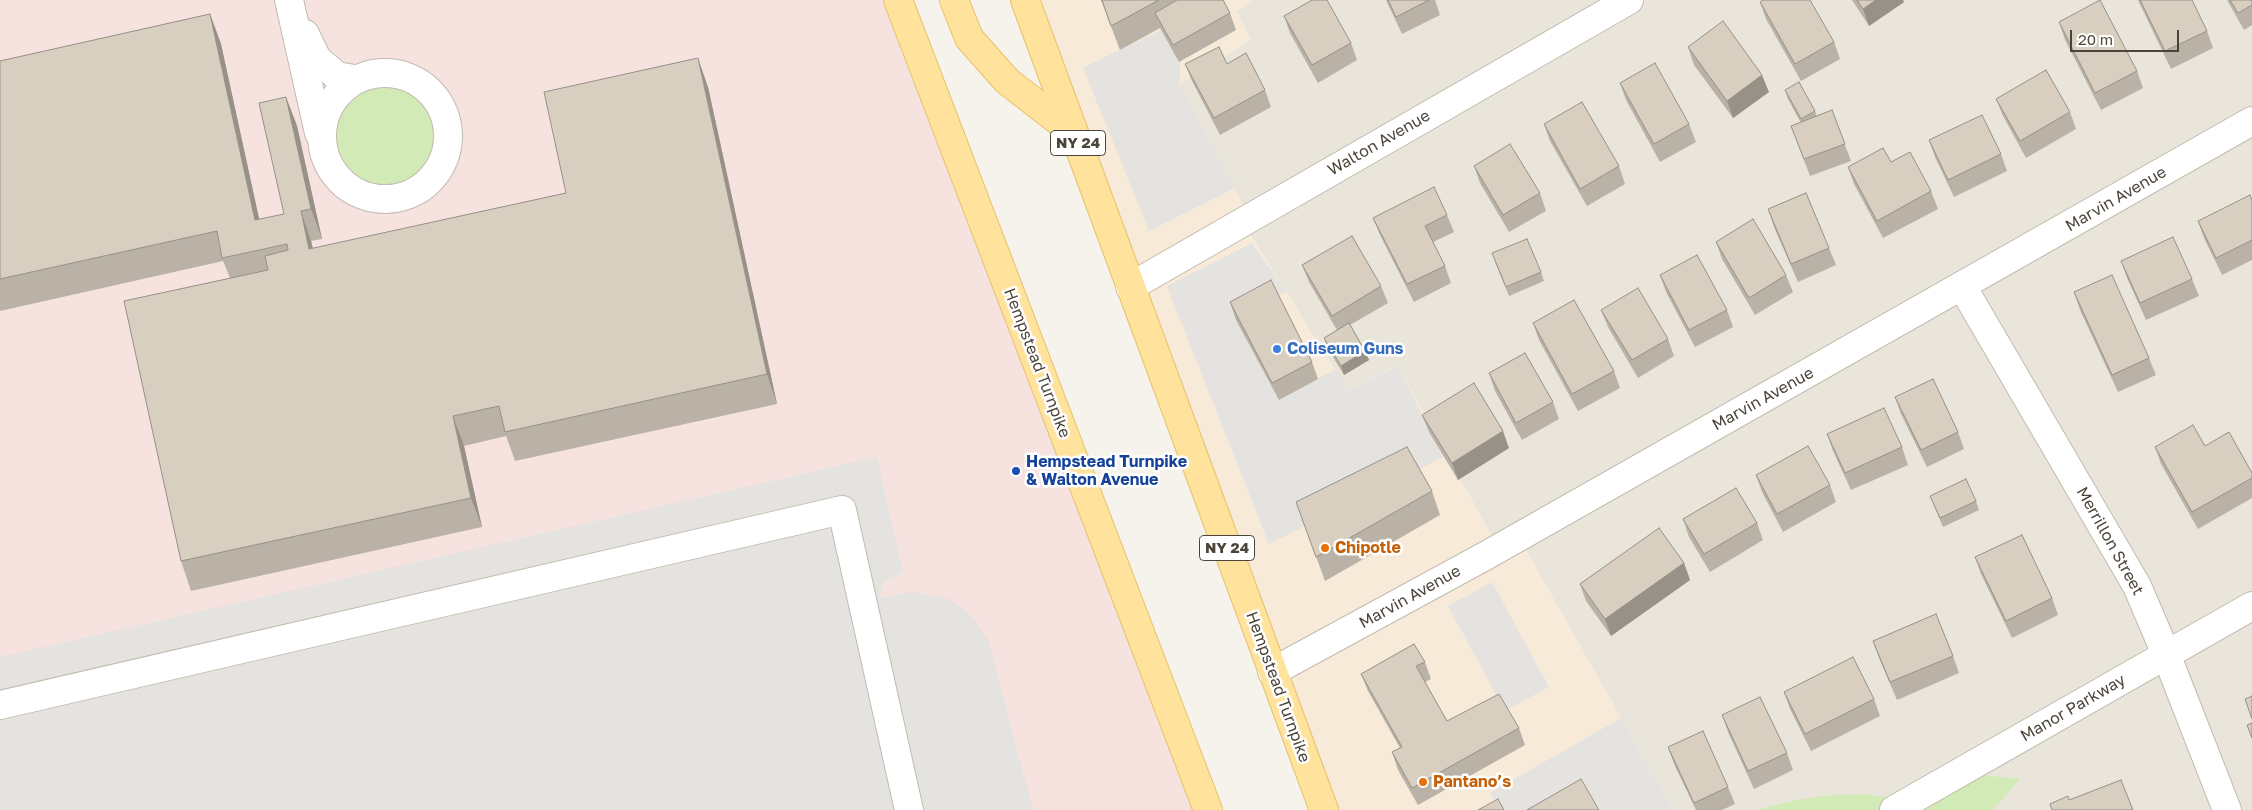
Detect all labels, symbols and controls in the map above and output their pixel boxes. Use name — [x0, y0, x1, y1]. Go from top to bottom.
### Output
scale bar — [2072, 20, 2181, 52]
text: 20 m — [2078, 30, 2113, 48]
street label: Walton Avenue — [1324, 106, 1434, 180]
road number: NY 24 — [1050, 130, 1106, 156]
street label: Marvin Avenue — [2062, 162, 2170, 236]
street label: Hempstead Turnpike — [1000, 285, 1074, 441]
place label: Coliseum Guns — [1287, 339, 1404, 359]
marker: Coliseum Guns — [1271, 343, 1283, 355]
street label: Marvin Avenue — [1709, 363, 1817, 435]
place label: Hempstead Turnpike & Walton Avenue — [1026, 452, 1187, 490]
marker: Hempstead Turnpike & Walton Avenue — [1010, 465, 1022, 477]
street label: Merrillon Street — [2072, 484, 2148, 598]
road number: NY 24 — [1200, 536, 1254, 560]
place label: Chipotle — [1335, 538, 1401, 558]
marker: Chipotle — [1319, 542, 1331, 554]
street label: Marvin Avenue — [1356, 561, 1464, 633]
street label: Hempstead Turnpike — [1242, 609, 1314, 765]
street label: Manor Parkway — [2017, 670, 2129, 746]
place label: Pantano’s — [1433, 772, 1511, 792]
marker: Pantano’s — [1417, 776, 1429, 788]

